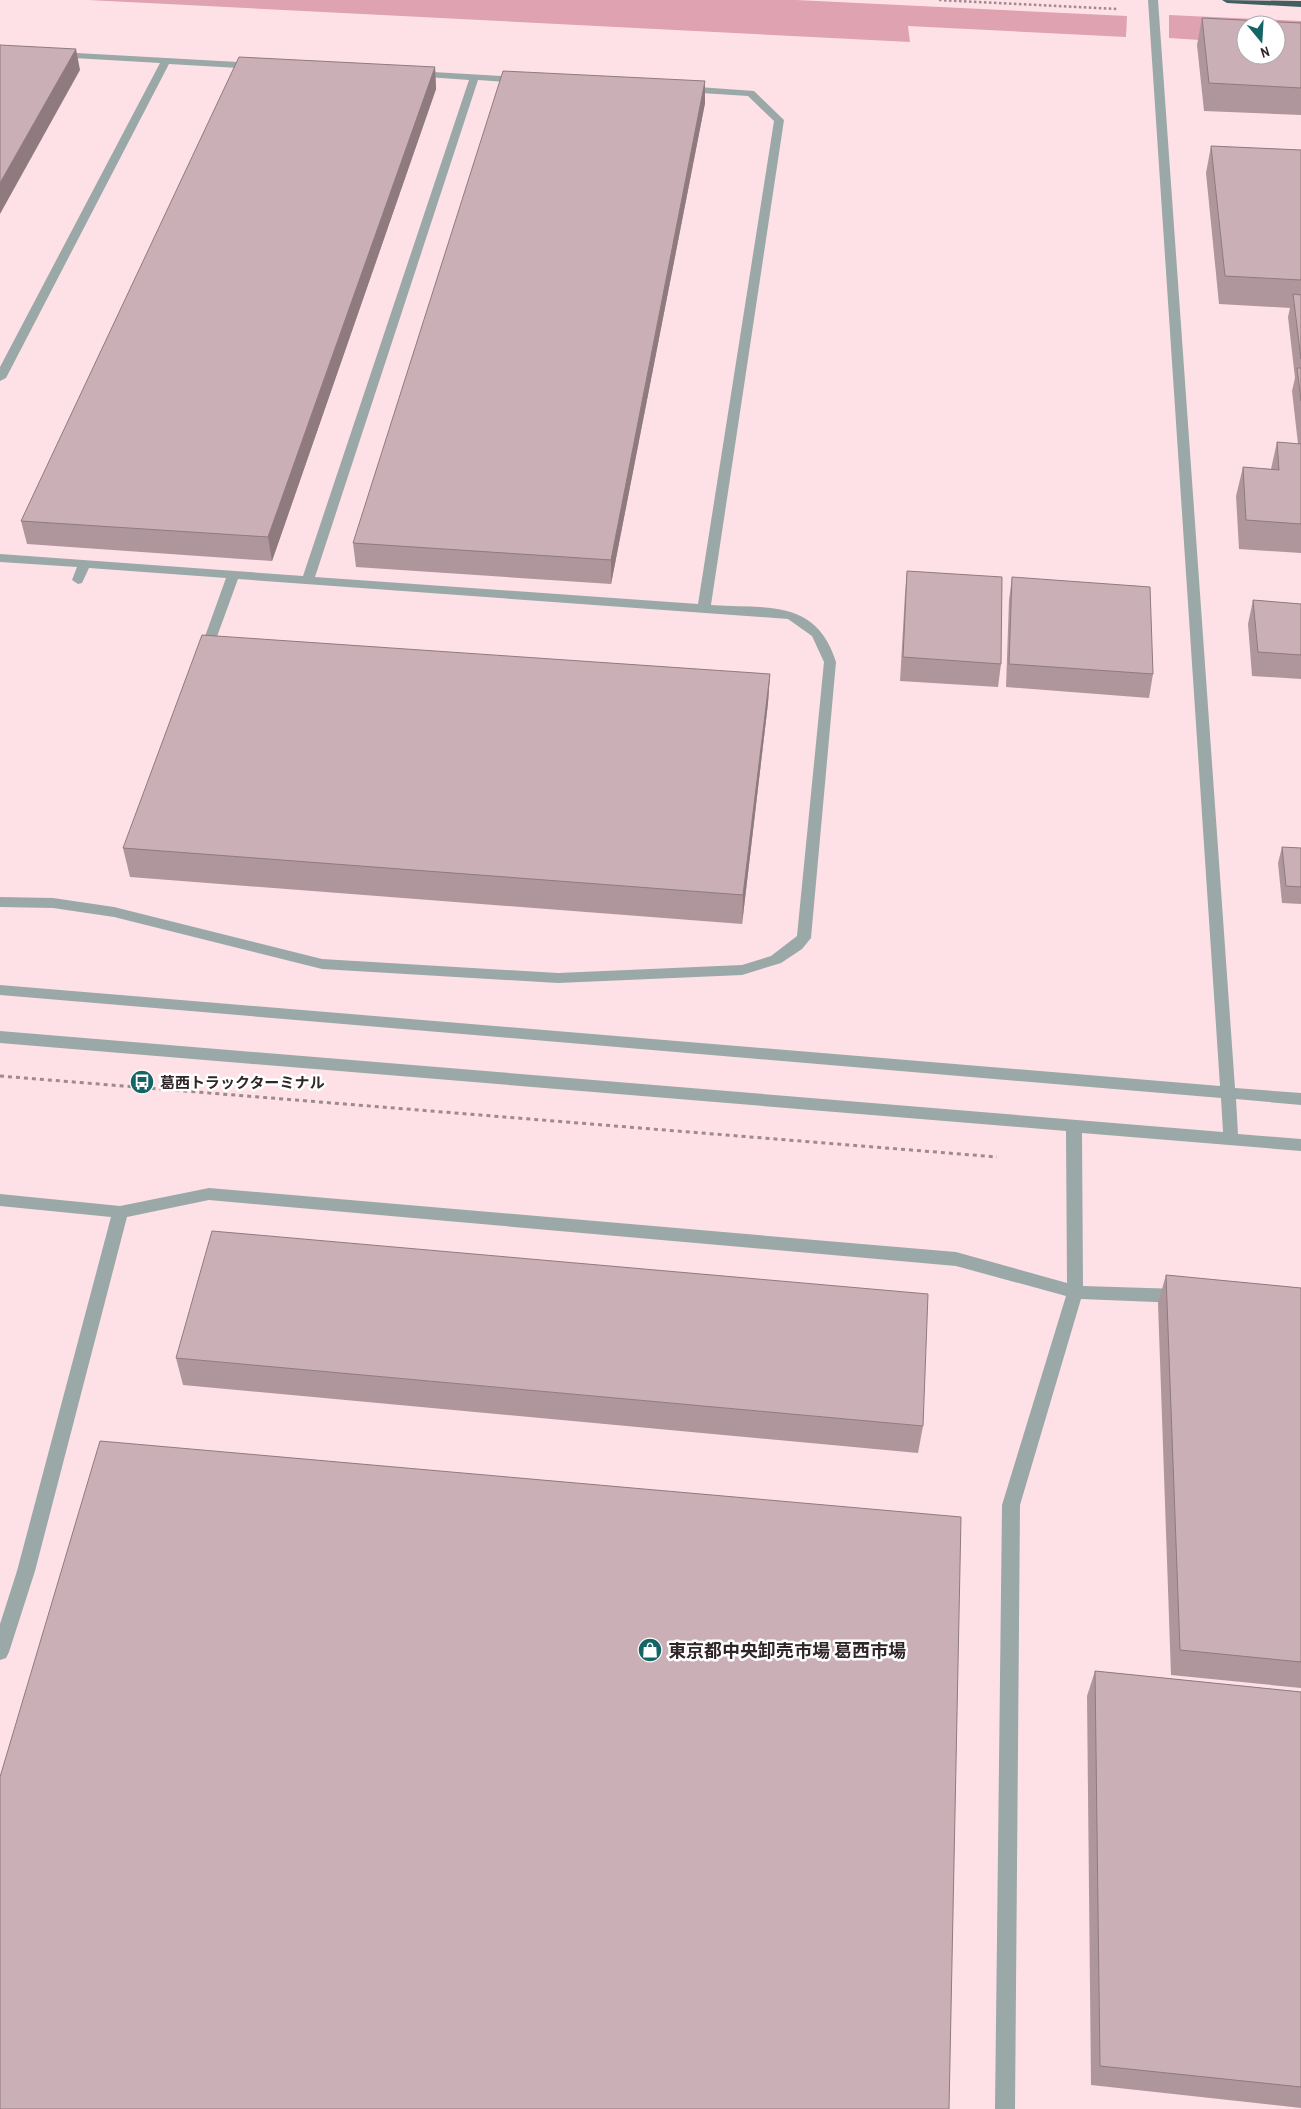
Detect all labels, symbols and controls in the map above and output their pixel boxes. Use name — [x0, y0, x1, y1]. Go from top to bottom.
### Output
north arrow — [1236, 15, 1286, 65]
text: N — [1258, 43, 1272, 62]
bus stop icon: 葛西トラックターミナル — [129, 1069, 155, 1095]
place label: 葛西トラックターミナル — [160, 1072, 324, 1093]
shop icon: 東京都中央卸売市場 葛西市場 — [637, 1637, 663, 1663]
place label: 東京都中央卸売市場 葛西市場 — [668, 1638, 906, 1663]

